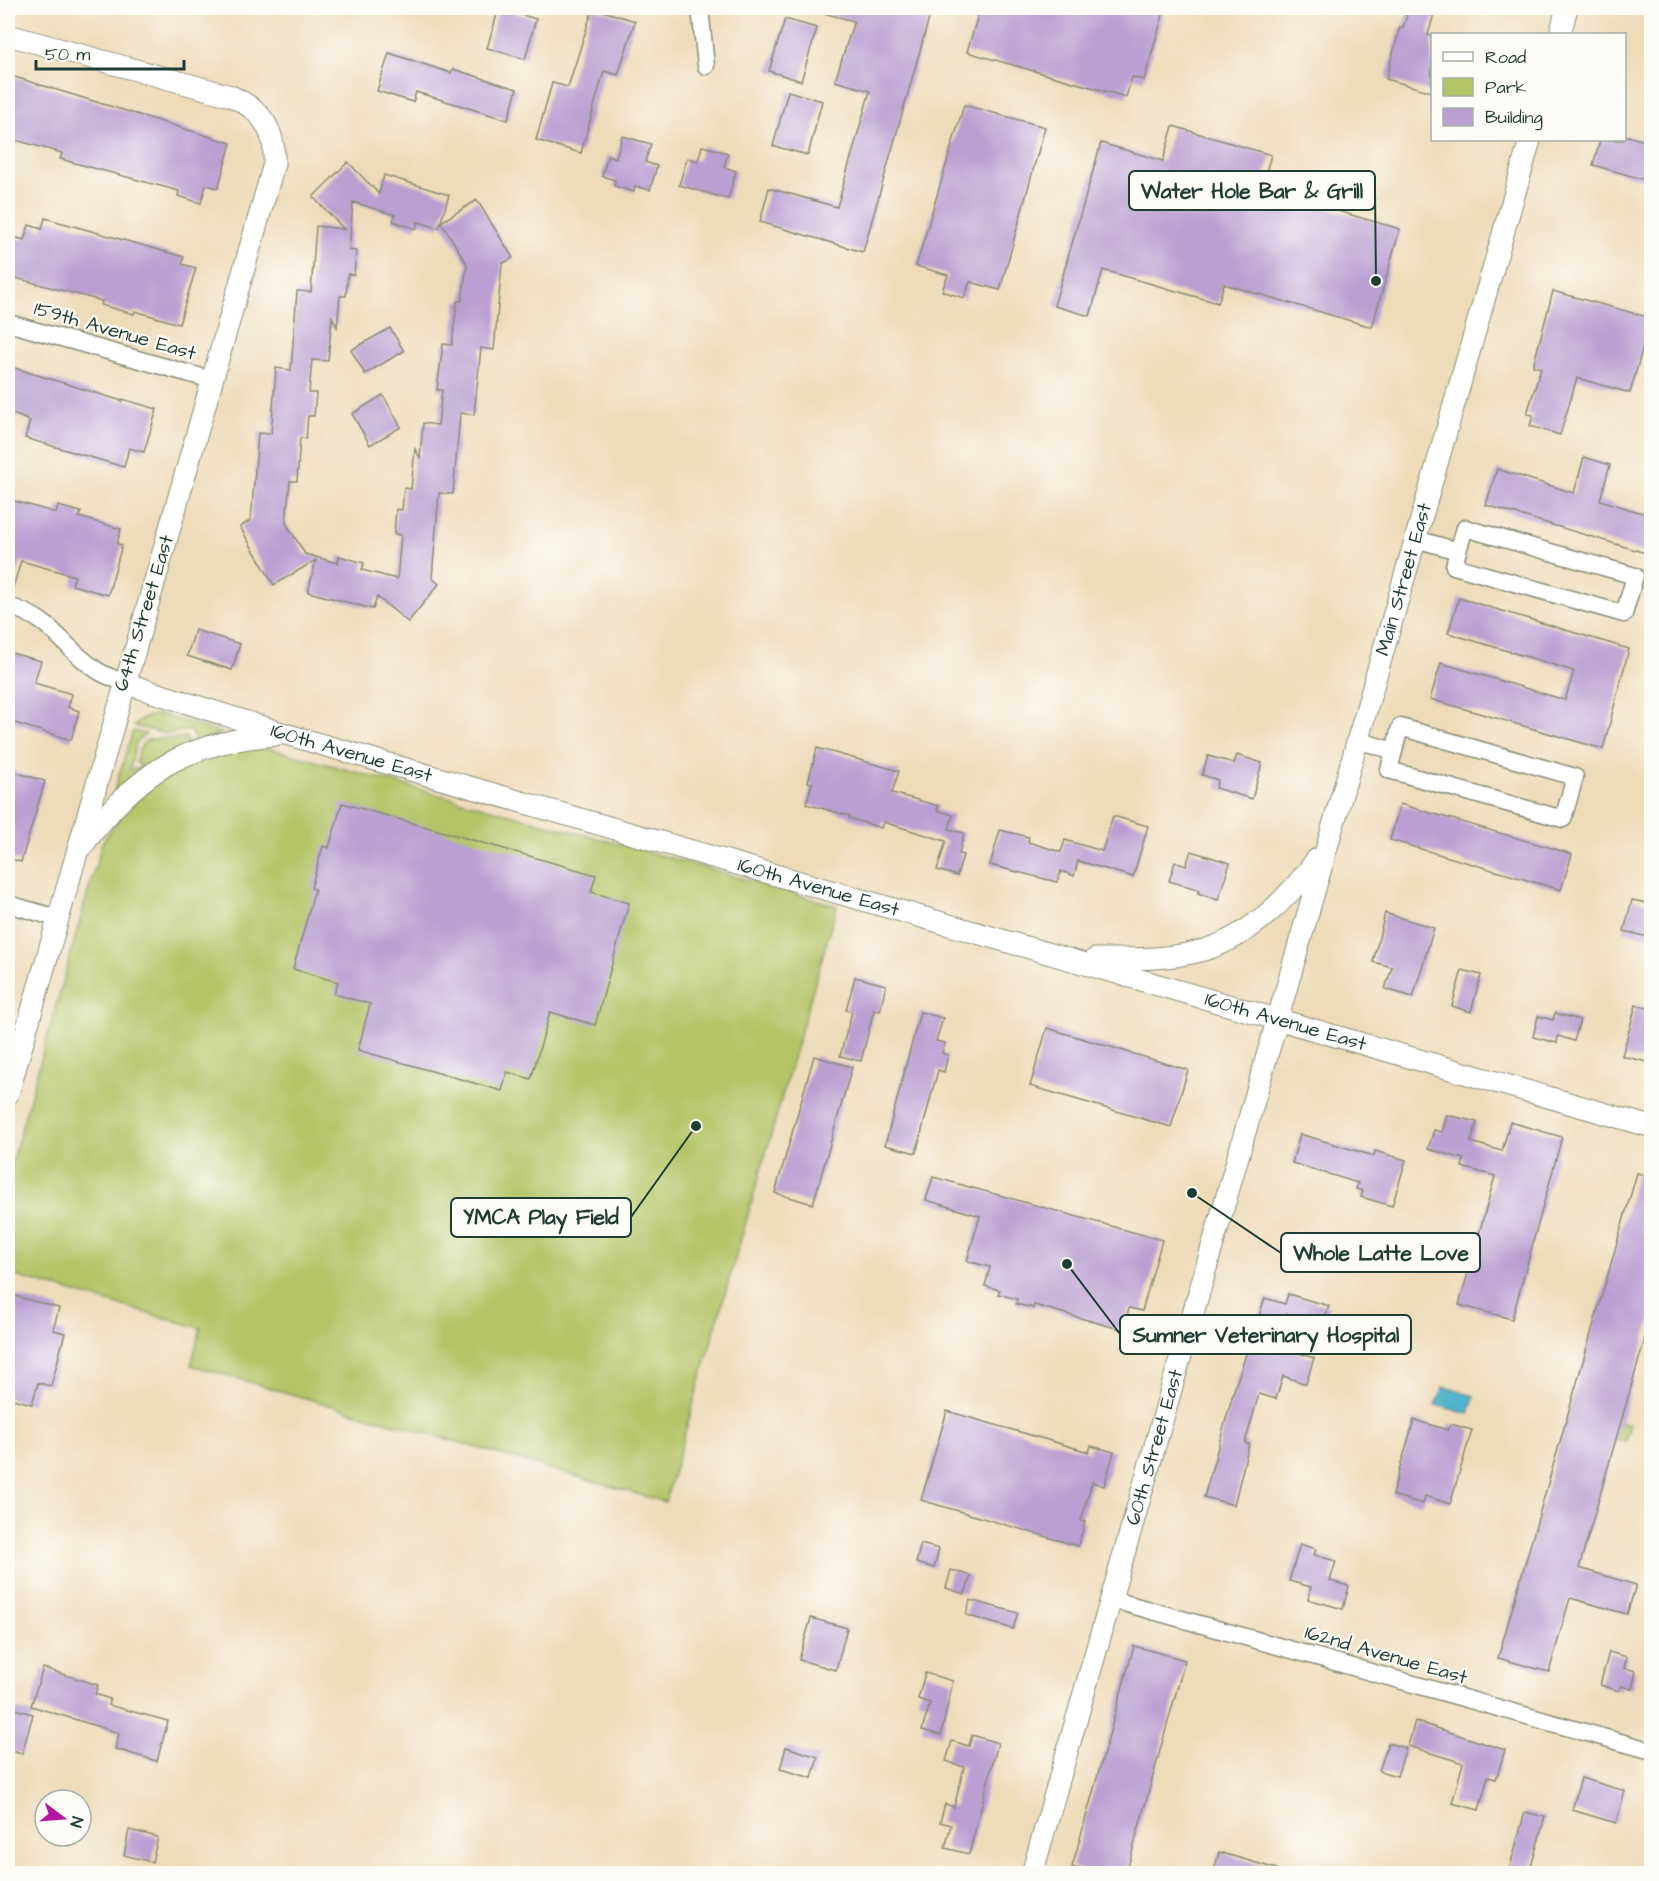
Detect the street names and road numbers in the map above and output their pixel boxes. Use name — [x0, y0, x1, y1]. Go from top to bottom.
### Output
street label: 159th Avenue East — [31, 294, 199, 368]
street label: Main Street East — [1369, 500, 1439, 659]
street label: 64th Street East — [107, 531, 181, 695]
street label: 160th Avenue East — [267, 716, 436, 790]
street label: 160th Avenue East — [734, 851, 903, 924]
street label: 160th Avenue East — [1201, 985, 1370, 1058]
street label: 60th Street East — [1119, 1366, 1190, 1529]
street label: 162nd Avenue East — [1301, 1618, 1471, 1692]

